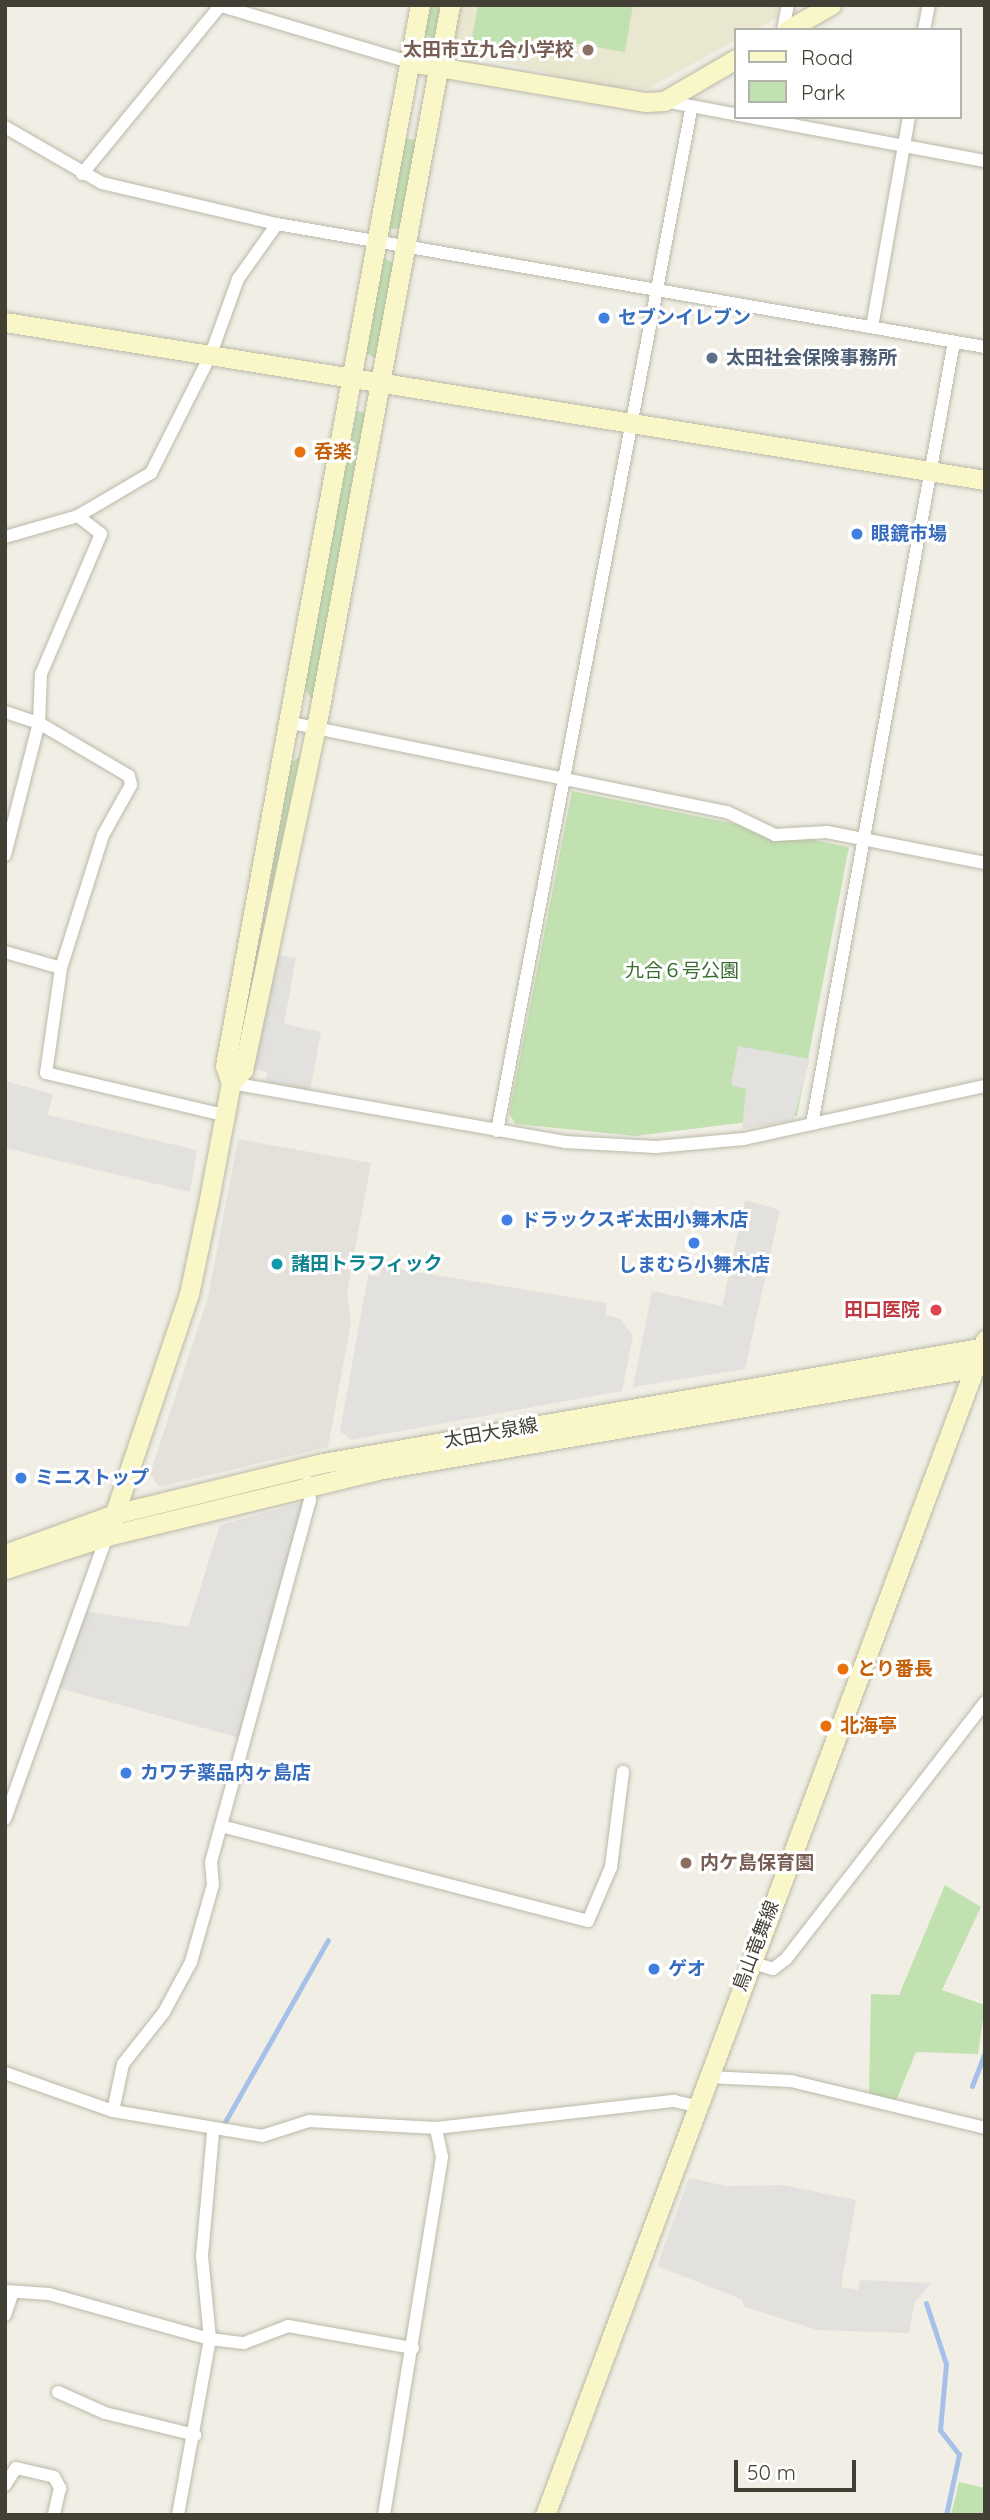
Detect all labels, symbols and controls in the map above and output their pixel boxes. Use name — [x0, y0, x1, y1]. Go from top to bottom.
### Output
legend — [734, 28, 962, 119]
place label: 太田市立九合小学校 — [403, 39, 574, 61]
marker: 太田市立九合小学校 — [580, 42, 596, 58]
text: Road — [801, 44, 853, 70]
text: Park — [801, 79, 845, 105]
place label: セブンイレブン — [618, 307, 751, 329]
marker: セブンイレブン — [596, 310, 612, 326]
place label: 太田社会保険事務所 — [726, 347, 897, 369]
marker: 太田社会保険事務所 — [704, 350, 720, 366]
place label: 呑楽 — [314, 441, 352, 463]
marker: 呑楽 — [292, 444, 308, 460]
place label: 眼鏡市場 — [871, 523, 947, 545]
marker: 眼鏡市場 — [849, 526, 865, 542]
park label: 九合６号公園 — [625, 960, 739, 982]
place label: ドラックスギ太田小舞木店 — [521, 1209, 749, 1231]
marker: ドラックスギ太田小舞木店 — [499, 1212, 515, 1228]
marker: しまむら小舞木店 — [686, 1235, 702, 1251]
place label: 諸田トラフィック — [291, 1253, 443, 1275]
place label: しまむら小舞木店 — [618, 1254, 770, 1276]
marker: 諸田トラフィック — [269, 1256, 285, 1272]
place label: 田口医院 — [844, 1299, 920, 1321]
marker: 田口医院 — [926, 1300, 946, 1320]
street label: 太田大泉線 — [442, 1414, 540, 1452]
place label: ミニストップ — [35, 1467, 149, 1489]
marker: ミニストップ — [13, 1470, 29, 1486]
place label: とり番長 — [857, 1658, 933, 1680]
marker: とり番長 — [835, 1661, 851, 1677]
place label: 北海亭 — [840, 1715, 897, 1737]
marker: 北海亭 — [818, 1718, 834, 1734]
place label: カワチ薬品内ヶ島店 — [140, 1762, 311, 1784]
marker: カワチ薬品内ヶ島店 — [118, 1765, 134, 1781]
place label: 内ケ島保育園 — [700, 1852, 814, 1874]
marker: 内ケ島保育園 — [678, 1855, 694, 1871]
street label: 鳥山竜舞線 — [728, 1898, 784, 1994]
place label: ゲオ — [668, 1958, 706, 1980]
marker: ゲオ — [646, 1961, 662, 1977]
scale bar — [738, 2446, 860, 2490]
text: 50 m — [747, 2459, 796, 2485]

